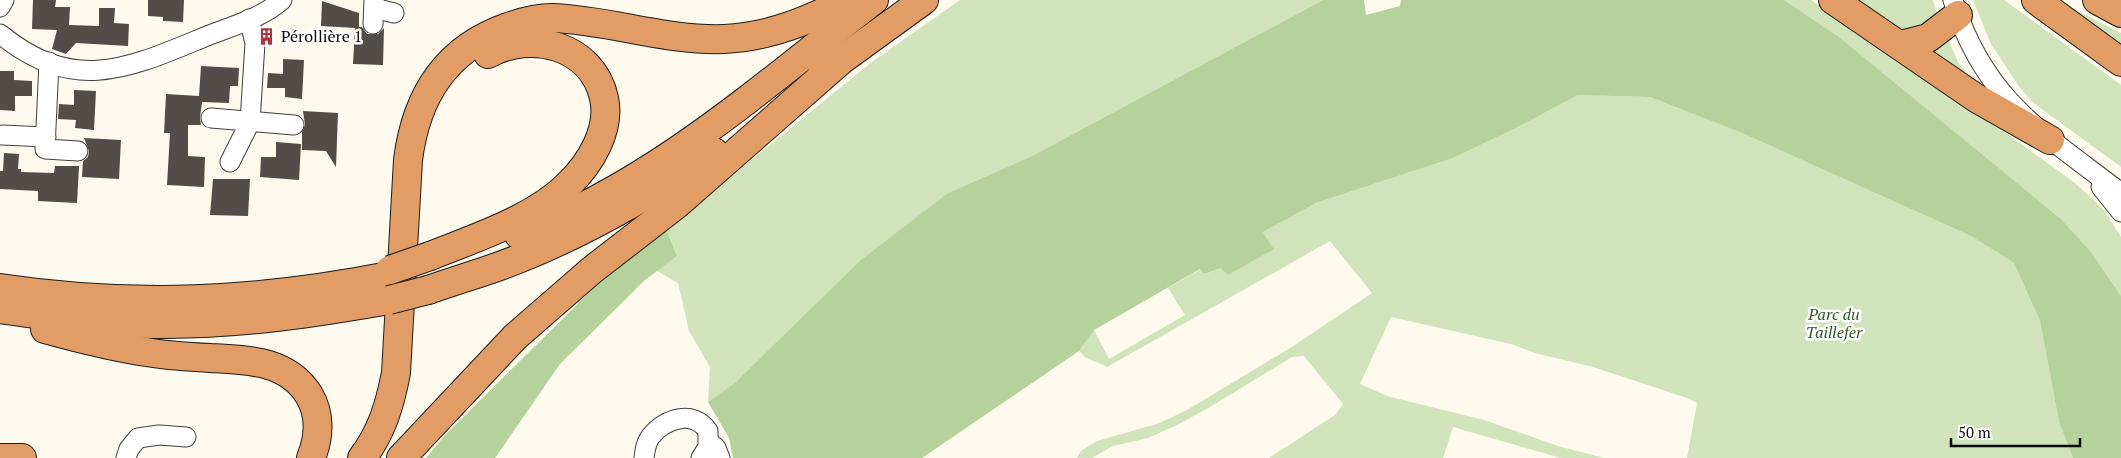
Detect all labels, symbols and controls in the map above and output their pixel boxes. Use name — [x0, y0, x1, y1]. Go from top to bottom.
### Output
place label: Pérollière 1 — [281, 25, 362, 47]
building icon: Pérollière 1 — [257, 26, 277, 46]
park label: Parc du Taillefer — [1806, 303, 1863, 343]
scale bar — [1951, 416, 2080, 448]
text: 50 m — [1958, 422, 1991, 442]

